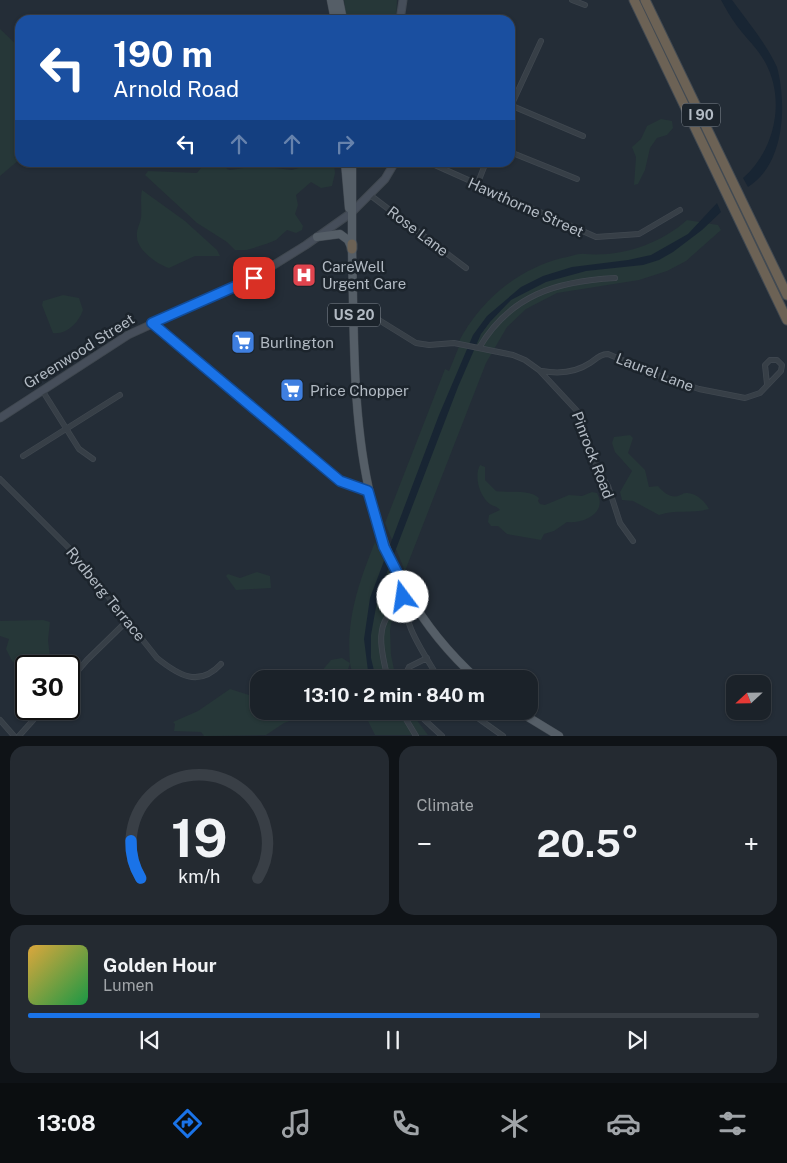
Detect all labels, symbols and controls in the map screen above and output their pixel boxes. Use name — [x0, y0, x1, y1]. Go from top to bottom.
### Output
text: 190 m — [113, 34, 213, 75]
icon: left — [30, 35, 95, 100]
text: Arnold Road — [113, 76, 239, 102]
road number: I 90 — [682, 104, 720, 126]
icon: left — [172, 130, 200, 158]
icon: ahead — [225, 130, 253, 158]
icon: ahead — [278, 130, 306, 158]
icon: right — [331, 130, 359, 158]
street label: Hawthorne Street — [466, 174, 587, 240]
street label: Rose Lane — [384, 203, 452, 259]
pin — [233, 257, 275, 299]
place label: CareWell Urgent Care — [322, 258, 406, 292]
hospital icon: CareWell Urgent Care — [291, 262, 317, 288]
icon: arrive — [240, 264, 268, 292]
road number: US 20 — [328, 304, 380, 326]
street label: Greenwood Street — [21, 310, 138, 392]
supermarket icon: Burlington — [230, 329, 256, 355]
place label: Burlington — [260, 334, 334, 351]
street label: Laurel Lane — [614, 349, 696, 395]
supermarket icon: Price Chopper — [279, 377, 305, 403]
place label: Price Chopper — [310, 382, 409, 399]
street label: Pinrock Road — [569, 409, 617, 501]
street label: Rydberg Terrace — [63, 544, 149, 644]
position arrow — [376, 570, 428, 622]
speed limit sign: 30 — [15, 655, 80, 720]
north arrow — [726, 675, 771, 720]
map controls — [726, 675, 771, 720]
text: 13:10 · 2 min · 840 m — [303, 684, 485, 706]
text: Climate — [417, 796, 474, 815]
text: 19 — [171, 808, 228, 869]
text: 20.5° — [536, 821, 639, 866]
text: − — [417, 827, 432, 860]
text: + — [743, 827, 759, 860]
text: km/h — [178, 866, 220, 887]
text: Golden Hour — [103, 954, 217, 976]
text: Lumen — [103, 976, 154, 995]
icon: previous — [136, 1026, 164, 1054]
icon: pause — [379, 1026, 407, 1054]
icon: next — [623, 1026, 651, 1054]
icon: directions — [170, 1106, 205, 1141]
icon: music — [279, 1106, 314, 1141]
icon: phone — [388, 1106, 423, 1141]
icon: climate — [497, 1106, 532, 1141]
icon: car — [606, 1106, 641, 1141]
icon: filters — [715, 1106, 750, 1141]
text: 13:08 — [37, 1110, 96, 1136]

